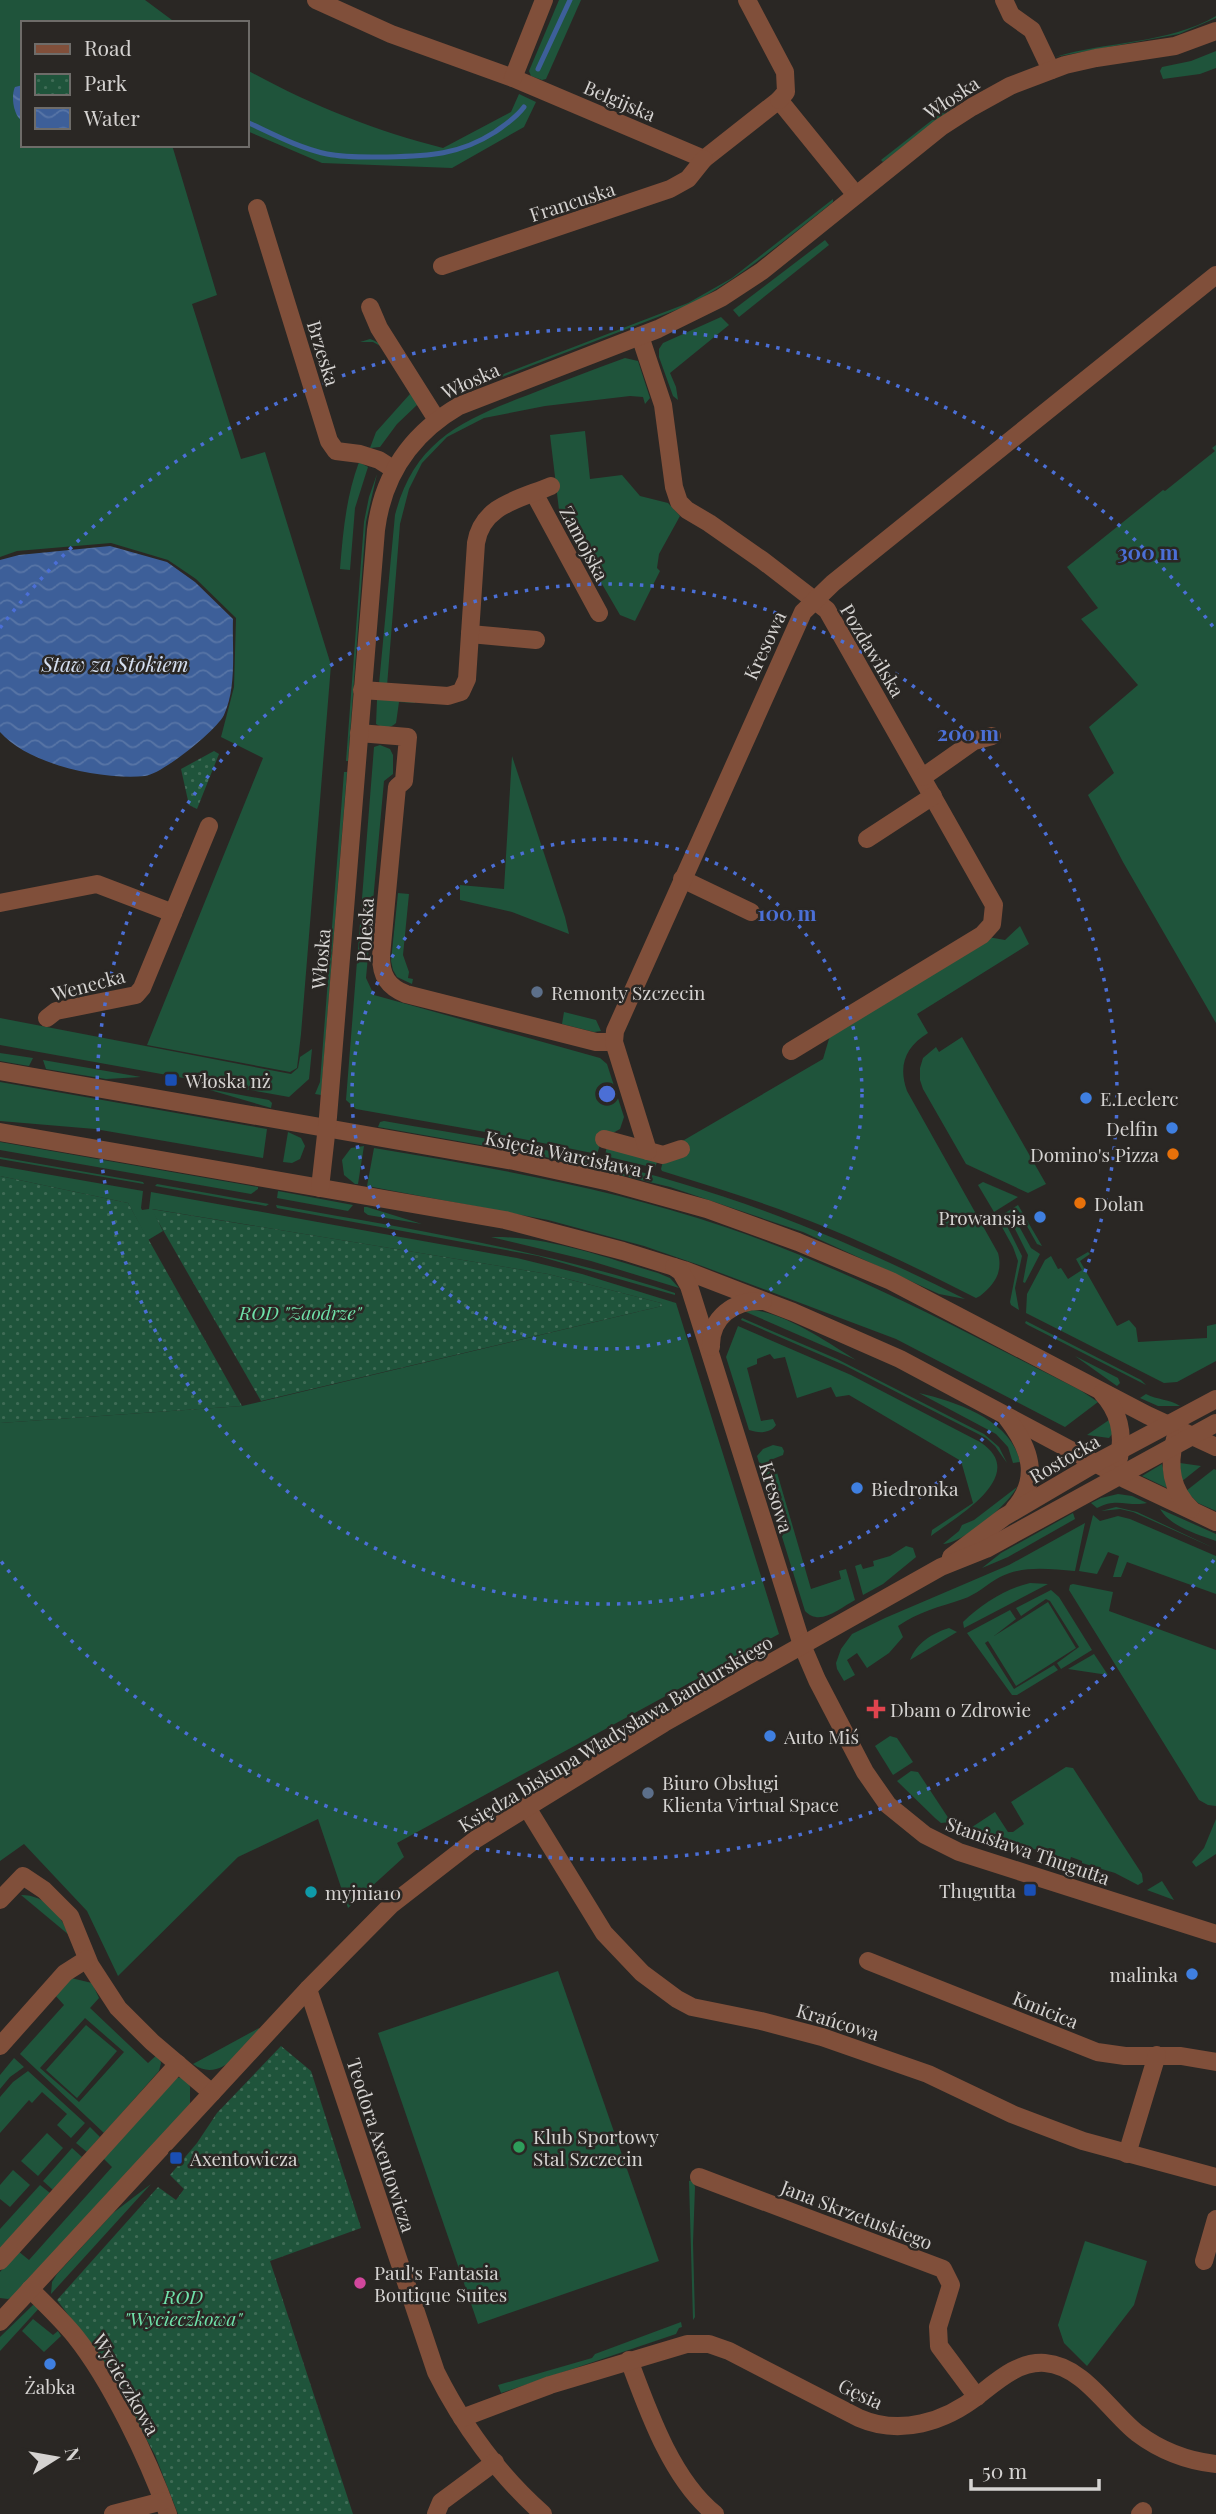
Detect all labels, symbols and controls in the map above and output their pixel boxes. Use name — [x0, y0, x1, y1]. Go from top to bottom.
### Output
legend — [21, 21, 248, 147]
text: Road — [84, 33, 132, 61]
text: Park — [84, 68, 128, 96]
street label: Włoska — [918, 69, 984, 125]
street label: Belgijska — [580, 73, 660, 127]
text: Water — [83, 103, 140, 131]
street label: Francuska — [526, 175, 619, 227]
street label: Brzeska — [302, 317, 346, 389]
street label: Włoska — [436, 356, 504, 405]
street label: Zamojska — [554, 501, 616, 585]
text: 300 m — [1117, 537, 1179, 565]
street label: Pozdawilska — [835, 598, 911, 702]
street label: Kresowa — [737, 606, 791, 684]
water label: Staw za Stokiem — [40, 649, 189, 677]
text: 200 m — [937, 718, 999, 746]
street label: Poleska — [349, 897, 379, 963]
text: 100 m — [757, 898, 817, 926]
street label: Włoska — [304, 927, 336, 991]
street label: Wenecka — [47, 962, 128, 1007]
place label: Remonty Szczecin — [551, 979, 706, 1005]
marker: Remonty Szczecin — [529, 984, 545, 1000]
place label: Włoska nż — [184, 1067, 271, 1093]
marker: Włoska nż — [163, 1072, 179, 1088]
centre of rings — [595, 1082, 619, 1106]
place label: E.Leclerc — [1100, 1085, 1179, 1111]
marker: E.Leclerc — [1078, 1090, 1094, 1106]
place label: Delfin — [1106, 1115, 1159, 1141]
marker: Delfin — [1164, 1120, 1180, 1136]
street label: Księcia Warcisława I — [483, 1124, 655, 1184]
place label: Domino's Pizza — [1030, 1141, 1160, 1167]
marker: Domino's Pizza — [1165, 1146, 1181, 1162]
place label: Dolan — [1094, 1190, 1145, 1216]
marker: Dolan — [1072, 1195, 1088, 1211]
place label: Prowansja — [938, 1204, 1027, 1230]
marker: Prowansja — [1032, 1209, 1048, 1225]
park label: ROD "Zaodrze" — [238, 1299, 363, 1325]
street label: Rostocka — [1024, 1427, 1104, 1489]
street label: Kresowa — [754, 1458, 800, 1536]
place label: Biedronka — [871, 1475, 959, 1501]
marker: Biedronka — [849, 1480, 865, 1496]
street label: Księdza biskupa Władysława Bandurskiego — [453, 1628, 777, 1838]
place label: Dbam o Zdrowie — [890, 1696, 1031, 1722]
marker: Dbam o Zdrowie — [868, 1701, 884, 1717]
place label: Auto Miś — [783, 1723, 859, 1749]
marker: Auto Miś — [762, 1728, 778, 1744]
place label: Biuro Obsługi Klienta Virtual Space — [662, 1769, 839, 1817]
marker: Biuro Obsługi Klienta Virtual Space — [640, 1785, 656, 1801]
street label: Stanisława Thugutta — [943, 1811, 1113, 1889]
place label: myjnia10 — [325, 1879, 401, 1905]
place label: Thugutta — [939, 1879, 1016, 1901]
marker: Thugutta — [1022, 1882, 1038, 1898]
marker: myjnia10 — [303, 1884, 319, 1900]
place label: malinka — [1110, 1961, 1179, 1987]
marker: malinka — [1184, 1966, 1200, 1982]
street label: Kmicica — [1009, 1984, 1083, 2034]
street label: Krańcowa — [793, 1996, 883, 2046]
street label: Teodora Axentowicza — [342, 2055, 423, 2236]
place label: Klub Sportowy Stal Szczecin — [533, 2123, 659, 2171]
marker: Klub Sportowy Stal Szczecin — [511, 2139, 527, 2155]
place label: Axentowicza — [189, 2145, 298, 2171]
marker: Axentowicza — [168, 2150, 184, 2166]
street label: Jana Skrzetuskiego — [776, 2173, 937, 2255]
place label: Paul's Fantasia Boutique Suites — [374, 2259, 507, 2307]
marker: Paul's Fantasia Boutique Suites — [352, 2275, 368, 2291]
park label: ROD "Wycieczkowa" — [124, 2283, 243, 2331]
street label: Wycieczkowa — [87, 2328, 167, 2440]
marker: Żabka — [42, 2356, 58, 2372]
street label: Gęsia — [834, 2371, 888, 2415]
place label: Żabka — [25, 2373, 76, 2399]
north arrow — [21, 2423, 91, 2493]
text: N — [60, 2445, 88, 2464]
scale bar — [971, 2448, 1099, 2492]
text: 50 m — [982, 2456, 1028, 2484]

